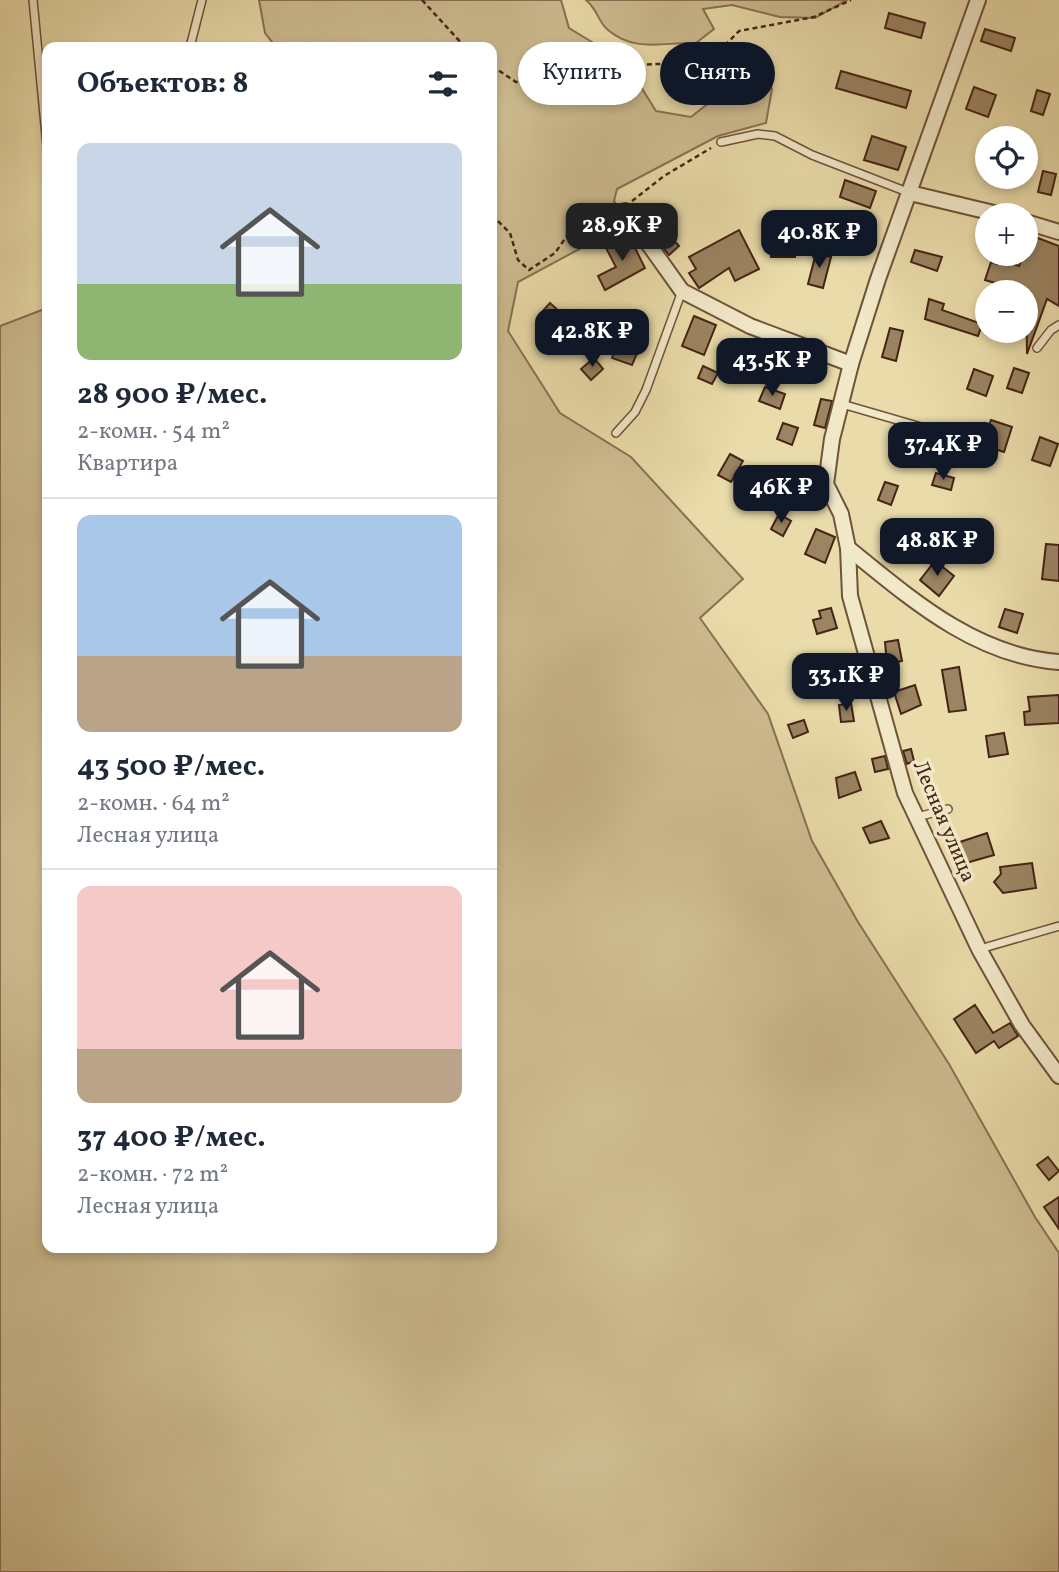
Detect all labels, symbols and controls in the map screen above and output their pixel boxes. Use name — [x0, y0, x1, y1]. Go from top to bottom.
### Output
chip: Купить — [518, 42, 646, 105]
chip: Снять — [660, 42, 775, 105]
text: Объектов: 8 — [77, 63, 249, 105]
icon: filters — [424, 65, 462, 103]
map controls — [975, 126, 1038, 343]
button: locate — [975, 126, 1038, 189]
icon: home — [207, 189, 333, 315]
button: + — [975, 203, 1038, 266]
pin: 28.9K ₽ — [557, 204, 687, 263]
text: 28.9K ₽ — [582, 210, 662, 242]
pin: 40.8K ₽ — [754, 210, 884, 270]
text: 40.8K ₽ — [777, 217, 861, 249]
button: − — [975, 280, 1038, 343]
pin: 42.8K ₽ — [527, 310, 657, 369]
text: 42.8K ₽ — [551, 316, 633, 348]
pin: 43.5K ₽ — [707, 338, 837, 398]
text: 43.5K ₽ — [732, 345, 812, 377]
text: 28 900 ₽/мес. — [77, 374, 267, 416]
text: 2-комн. · 54 m² — [77, 416, 230, 448]
pin: 37.4K ₽ — [878, 422, 1008, 482]
text: 37.4K ₽ — [904, 429, 982, 461]
text: Квартира — [77, 448, 178, 480]
pin: 46K ₽ — [732, 466, 830, 525]
text: 46K ₽ — [749, 472, 813, 504]
pin: 48.8K ₽ — [872, 518, 1002, 578]
text: 48.8K ₽ — [896, 525, 978, 557]
icon: home — [207, 561, 333, 687]
pin: 33.1K ₽ — [781, 654, 911, 713]
text: 33.1K ₽ — [808, 660, 884, 692]
text: 43 500 ₽/мес. — [77, 746, 265, 788]
street label: Лесная улица — [905, 756, 982, 887]
text: 2-комн. · 64 m² — [77, 788, 230, 820]
text: Лесная улица — [77, 820, 219, 852]
icon: home — [207, 932, 333, 1058]
text: 37 400 ₽/мес. — [77, 1117, 266, 1159]
text: 2-комн. · 72 m² — [77, 1159, 228, 1191]
text: Лесная улица — [77, 1191, 219, 1223]

